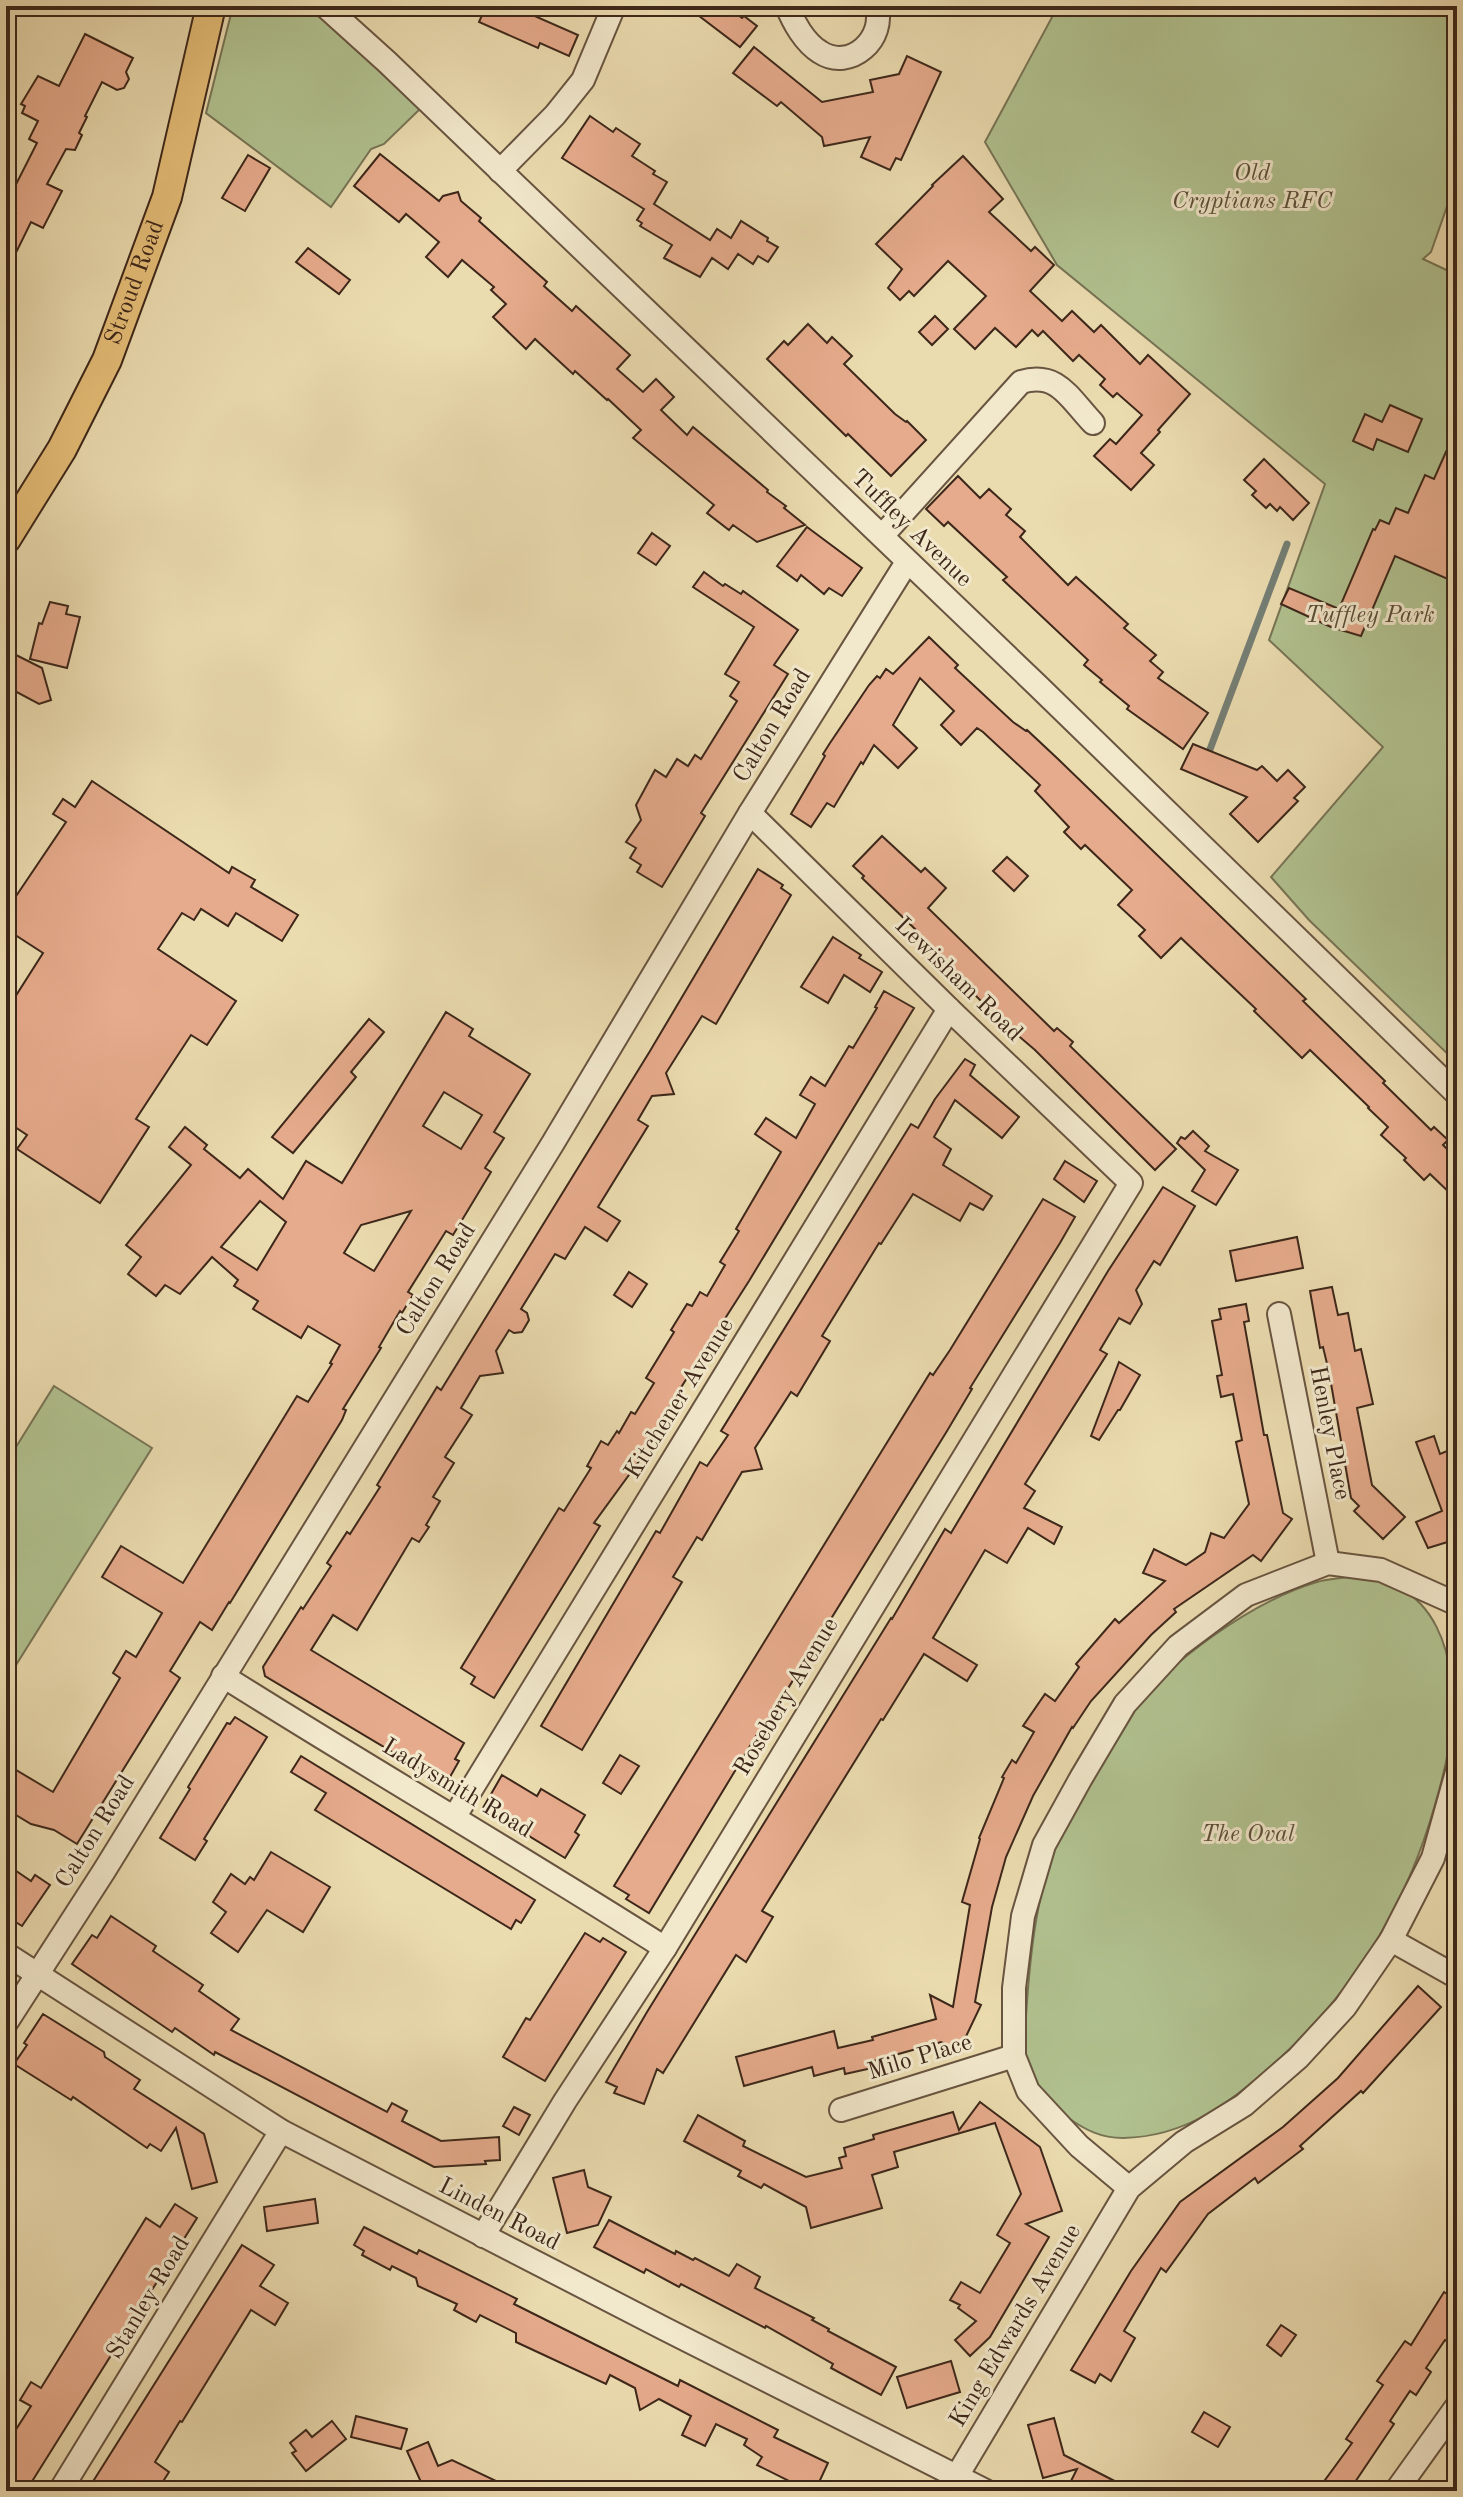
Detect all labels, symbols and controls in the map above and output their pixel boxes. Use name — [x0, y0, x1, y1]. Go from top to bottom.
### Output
park label: Old Cryptians RFC — [1172, 162, 1333, 214]
street label: Stroud Road — [102, 217, 169, 348]
street label: Tuffley Avenue — [846, 466, 976, 592]
park label: Tuffley Park — [1305, 604, 1435, 628]
street label: Calton Road — [730, 665, 816, 787]
street label: Lewisham Road — [890, 913, 1026, 1047]
street label: Calton Road — [393, 1219, 481, 1341]
street label: Kitchener Avenue — [621, 1314, 739, 1484]
street label: Henley Place — [1304, 1364, 1354, 1502]
street label: Rosebery Avenue — [731, 1614, 843, 1780]
street label: Ladysmith Road — [378, 1735, 536, 1843]
street label: Calton Road — [52, 1771, 140, 1893]
park label: The Oval — [1201, 1823, 1295, 1847]
street label: Milo Place — [865, 2031, 975, 2085]
street label: Linden Road — [435, 2174, 563, 2256]
street label: King Edwards Avenue — [946, 2220, 1086, 2432]
street label: Stanley Road — [103, 2232, 195, 2364]

